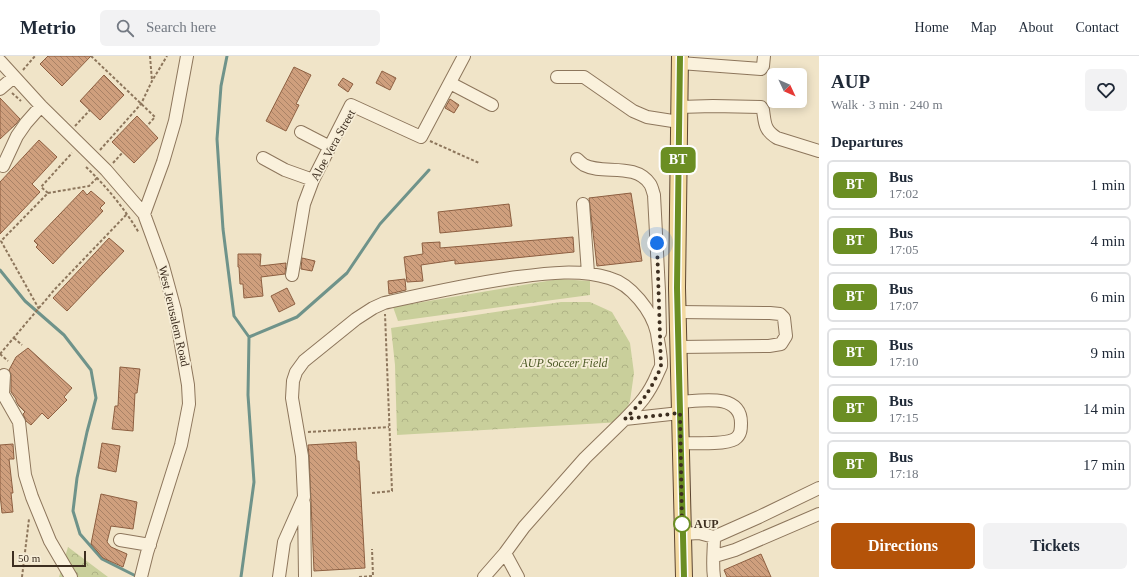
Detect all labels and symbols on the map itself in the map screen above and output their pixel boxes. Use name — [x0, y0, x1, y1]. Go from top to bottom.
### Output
north arrow — [767, 68, 807, 108]
street label: Aloe Vera Street — [308, 106, 359, 183]
line badge: BT — [660, 147, 696, 173]
your location — [647, 233, 667, 253]
street label: West Jerusalem Road — [156, 264, 192, 368]
park label: AUP Soccer Field — [519, 356, 609, 370]
marker: AUP — [673, 515, 691, 533]
place label: AUP — [694, 517, 719, 531]
scale bar — [12, 549, 86, 568]

